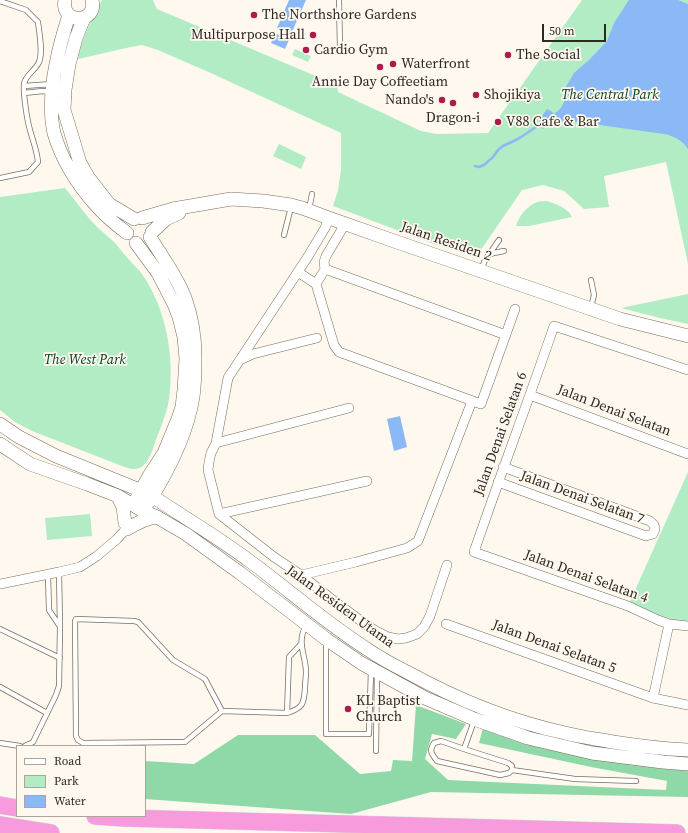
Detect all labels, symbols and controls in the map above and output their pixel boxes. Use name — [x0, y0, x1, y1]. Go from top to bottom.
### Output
place label: The Northshore Gardens — [262, 7, 416, 23]
marker: The Northshore Gardens — [249, 10, 259, 20]
scale bar — [544, 16, 608, 42]
text: 50 m — [549, 23, 575, 39]
place label: Multipurpose Hall — [191, 27, 305, 43]
marker: Multipurpose Hall — [308, 30, 318, 40]
place label: Cardio Gym — [314, 42, 388, 58]
marker: Cardio Gym — [301, 45, 311, 55]
place label: The Social — [516, 47, 580, 63]
marker: The Social — [503, 50, 513, 60]
place label: Waterfront — [401, 56, 470, 72]
marker: Waterfront — [388, 59, 398, 69]
marker: Annie Day Coffeetiam — [375, 62, 385, 72]
place label: Annie Day Coffeetiam — [312, 74, 448, 90]
place label: Shojikiya — [484, 87, 541, 103]
park label: The Central Park — [561, 87, 659, 103]
marker: Shojikiya — [471, 90, 481, 100]
place label: Nando's — [385, 92, 434, 108]
marker: Nando's — [437, 95, 447, 105]
marker: Dragon-i — [448, 98, 458, 108]
place label: Dragon-i — [426, 110, 480, 126]
place label: V88 Cafe & Bar — [506, 114, 599, 130]
marker: V88 Cafe & Bar — [493, 117, 503, 127]
street label: Jalan Residen 2 — [398, 219, 494, 265]
park label: The West Park — [44, 352, 126, 368]
street label: Jalan Denai Selatan 6 — [471, 370, 531, 498]
street label: Jalan Denai Selatan — [555, 382, 673, 440]
street label: Jalan Denai Selatan 7 — [518, 468, 646, 528]
street label: Jalan Denai Selatan 4 — [522, 547, 650, 607]
street label: Jalan Residen Utama — [283, 562, 397, 652]
street label: Jalan Denai Selatan 5 — [490, 617, 618, 677]
place label: KL Baptist Church — [356, 693, 420, 726]
marker: KL Baptist Church — [343, 704, 353, 714]
legend — [16, 745, 146, 817]
text: Road — [54, 753, 81, 769]
text: Park — [54, 773, 79, 789]
text: Water — [54, 793, 86, 809]

